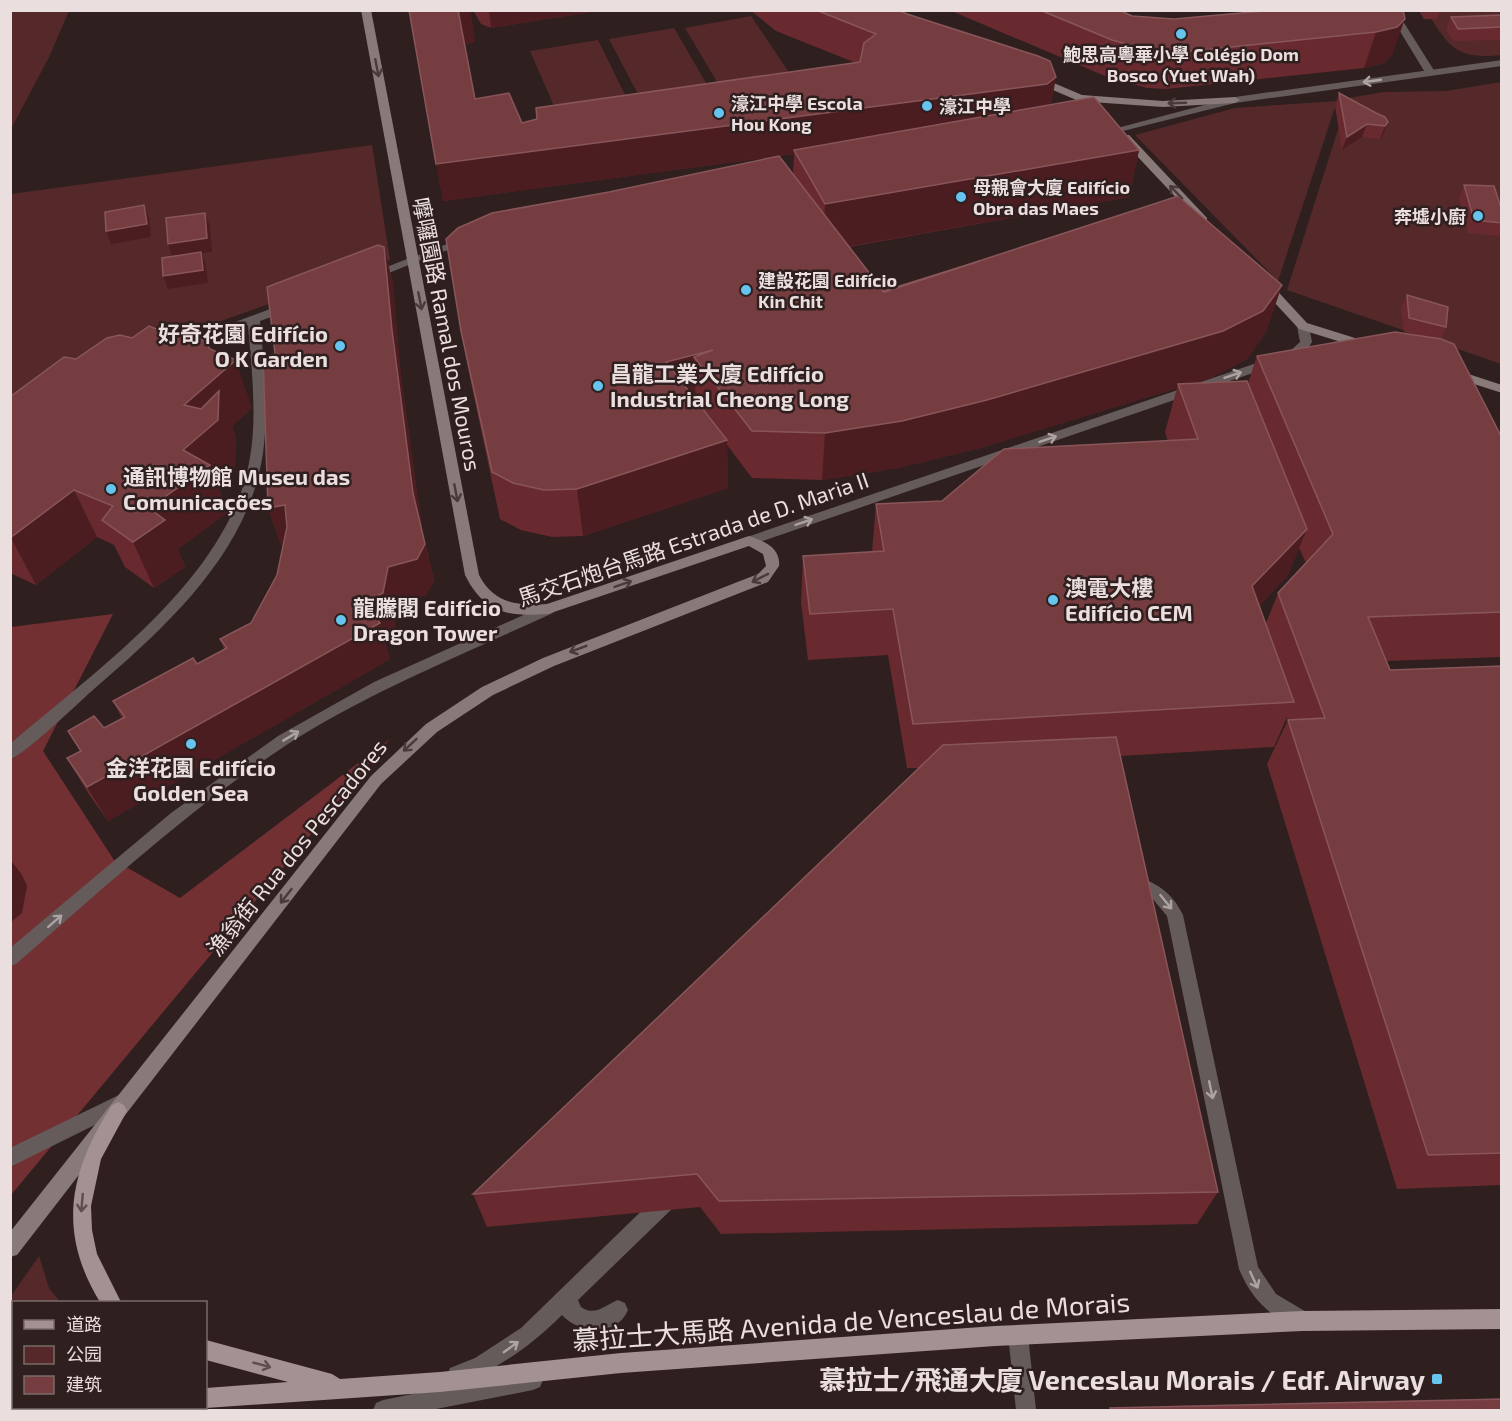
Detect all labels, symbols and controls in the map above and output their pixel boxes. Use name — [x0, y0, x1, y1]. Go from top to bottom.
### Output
marker: 鮑思高粵華小學 Colégio Dom Bosco (Yuet Wah) — [1174, 27, 1188, 41]
place label: 鮑思高粵華小學 Colégio Dom Bosco (Yuet Wah) — [1063, 43, 1299, 86]
one-way arrow — [372, 58, 383, 77]
one-way arrow — [1363, 75, 1383, 86]
place label: 濠江中學 Escola Hou Kong — [731, 92, 863, 135]
place label: 濠江中學 — [939, 95, 1011, 117]
one-way arrow — [1167, 97, 1187, 109]
marker: 濠江中學 — [920, 99, 934, 113]
marker: 濠江中學 Escola Hou Kong — [712, 106, 726, 120]
place label: 母親會大廈 Edifício Obra das Maes — [973, 176, 1130, 219]
one-way arrow — [1169, 184, 1184, 199]
marker: 母親會大廈 Edifício Obra das Maes — [954, 190, 968, 204]
street label: 嚤囉園路 Ramal dos Mouros — [409, 195, 487, 473]
place label: 奔墟小廚 — [1394, 205, 1466, 227]
marker: 奔墟小廚 — [1471, 209, 1485, 223]
place label: 建設花園 Edifício Kin Chit — [758, 269, 897, 312]
marker: 建設花園 Edifício Kin Chit — [739, 283, 753, 297]
one-way arrow — [415, 291, 426, 310]
place label: 好奇花園 Edifício O K Garden — [158, 320, 328, 371]
marker: 好奇花園 Edifício O K Garden — [333, 339, 347, 353]
place label: 昌龍工業大廈 Edifício Industrial Cheong Long — [610, 360, 849, 411]
one-way arrow — [1223, 369, 1242, 380]
marker: 昌龍工業大廈 Edifício Industrial Cheong Long — [591, 379, 605, 393]
one-way arrow — [1038, 432, 1057, 443]
place label: 通訊博物館 Museu das Comunicações — [123, 463, 350, 516]
street label: 馬交石炮台馬路 Estrada de D. Maria II — [514, 466, 872, 610]
marker: 通訊博物館 Museu das Comunicações — [104, 482, 118, 496]
one-way arrow — [451, 482, 462, 502]
one-way arrow — [794, 516, 813, 527]
one-way arrow — [751, 573, 769, 584]
place label: 澳電大樓 Edifício CEM — [1065, 574, 1193, 625]
one-way arrow — [613, 577, 632, 588]
marker: 澳電大樓 Edifício CEM — [1046, 593, 1060, 607]
place label: 龍騰閣 Edifício Dragon Tower — [353, 594, 501, 645]
marker: 龍騰閣 Edifício Dragon Tower — [334, 613, 348, 627]
one-way arrow — [570, 645, 588, 656]
one-way arrow — [282, 730, 299, 742]
street label: 漁翁街 Rua dos Pescadores — [201, 734, 391, 960]
marker: 金洋花園 Edifício Golden Sea — [184, 737, 198, 751]
one-way arrow — [403, 738, 418, 753]
place label: 金洋花園 Edifício Golden Sea — [106, 754, 276, 805]
one-way arrow — [280, 887, 293, 903]
one-way arrow — [1159, 894, 1172, 910]
one-way arrow — [47, 914, 62, 928]
one-way arrow — [1206, 1079, 1217, 1099]
one-way arrow — [76, 1192, 87, 1212]
one-way arrow — [1248, 1270, 1260, 1288]
street label: 慕拉士大馬路 Avenida de Venceslau de Morais — [571, 1285, 1131, 1355]
legend — [12, 1301, 207, 1409]
text: 道路 — [66, 1313, 102, 1335]
one-way arrow — [503, 1341, 519, 1353]
text: 公园 — [66, 1343, 102, 1365]
one-way arrow — [252, 1360, 271, 1372]
place label: 慕拉士/飛通大廈 Venceslau Morais / Edf. Airway — [819, 1363, 1426, 1396]
marker: 慕拉士/飛通大廈 Venceslau Morais / Edf. Airway — [1430, 1372, 1444, 1386]
text: 建筑 — [66, 1373, 102, 1395]

